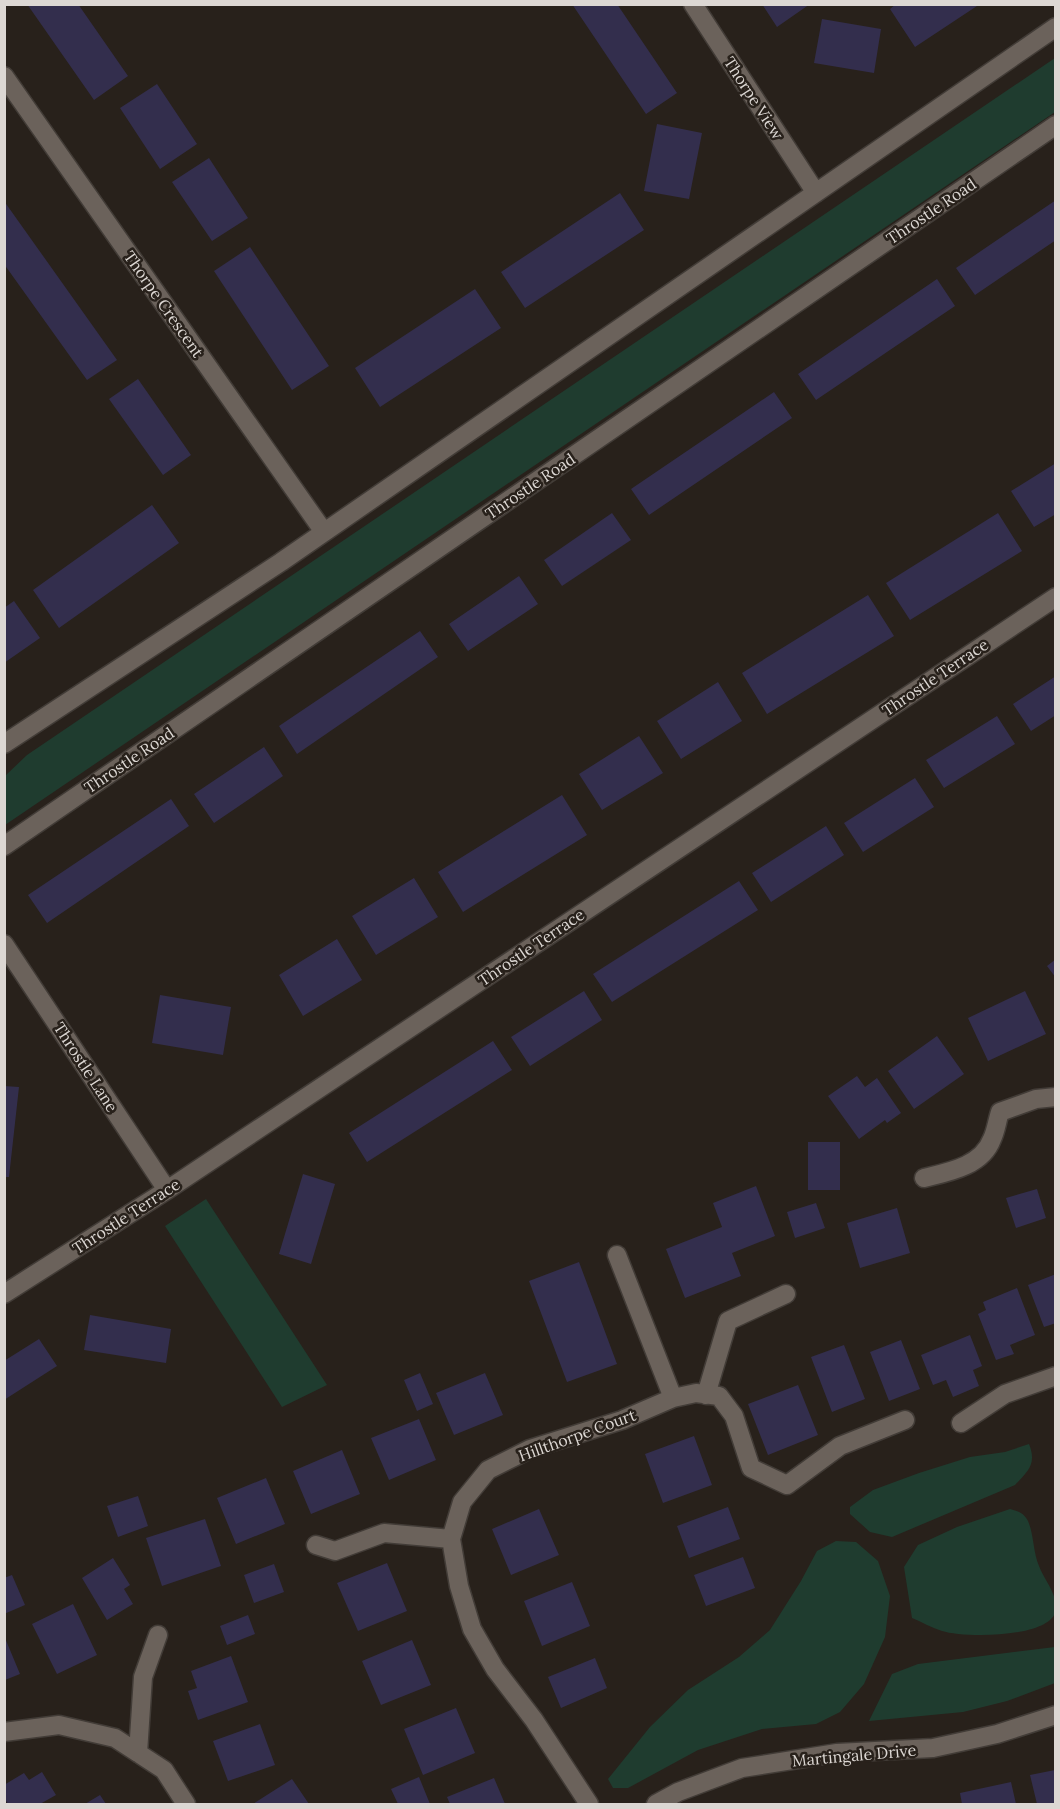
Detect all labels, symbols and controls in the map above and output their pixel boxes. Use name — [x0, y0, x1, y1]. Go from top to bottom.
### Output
street label: Thorpe View — [720, 53, 788, 143]
street label: Throstle Road — [882, 173, 980, 248]
street label: Thorpe Crescent — [120, 247, 209, 362]
street label: Throstle Road — [481, 448, 579, 523]
street label: Throstle Terrace — [878, 634, 992, 720]
street label: Throstle Road — [80, 722, 178, 797]
street label: Throstle Terrace — [474, 904, 588, 990]
street label: Throstle Lane — [50, 1018, 123, 1116]
street label: Throstle Terrace — [69, 1174, 184, 1258]
street label: Hillthorpe Court — [516, 1404, 639, 1466]
street label: Martingale Drive — [791, 1740, 917, 1770]

